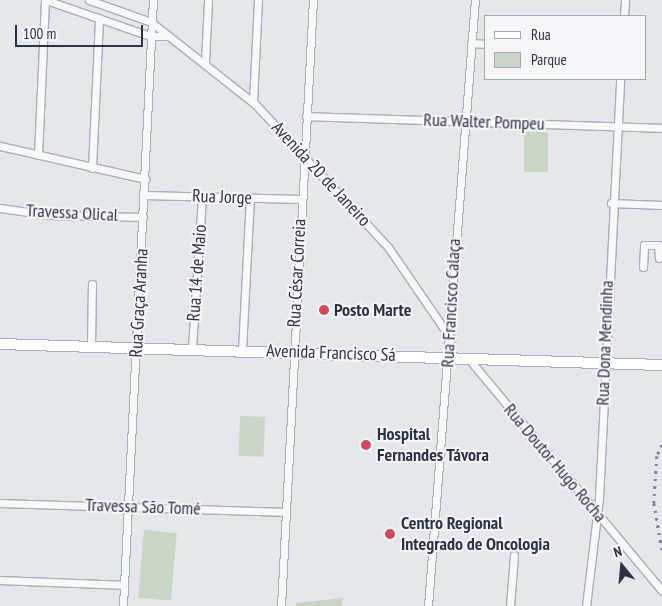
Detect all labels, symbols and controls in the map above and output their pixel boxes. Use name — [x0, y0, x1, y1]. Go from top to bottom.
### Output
scale bar — [18, 15, 145, 47]
legend — [484, 15, 647, 80]
text: 100 m — [23, 24, 56, 43]
text: Rua — [531, 25, 551, 44]
text: Parque — [531, 50, 567, 69]
street label: Rua Walter Pompeu — [423, 109, 545, 135]
street label: Avenida 20 de Janeiro — [267, 117, 375, 231]
street label: Rua Jorge — [192, 185, 252, 209]
street label: Travessa Olical — [25, 200, 119, 226]
street label: Rua César Correia — [283, 218, 311, 328]
street label: Rua 14 de Maio — [183, 224, 211, 322]
street label: Rua Francisco Calaça — [437, 238, 465, 368]
street label: Rua Graça Aranha — [125, 248, 153, 358]
street label: Rua Dona Mendinha — [592, 280, 618, 406]
place label: Posto Marte — [334, 299, 411, 321]
marker: Posto Marte — [318, 304, 330, 316]
street label: Avenida Francisco Sá — [266, 340, 396, 366]
street label: Rua Doutor Hugo Rocha — [499, 399, 611, 527]
place label: Hospital Fernandes Távora — [377, 424, 489, 466]
marker: Hospital Fernandes Távora — [359, 438, 373, 452]
street label: Travessa São Tomé — [85, 494, 201, 520]
place label: Centro Regional Integrado de Oncologia — [401, 513, 550, 556]
marker: Centro Regional Integrado de Oncologia — [383, 527, 397, 541]
north arrow — [597, 541, 647, 591]
text: N — [611, 542, 624, 561]

